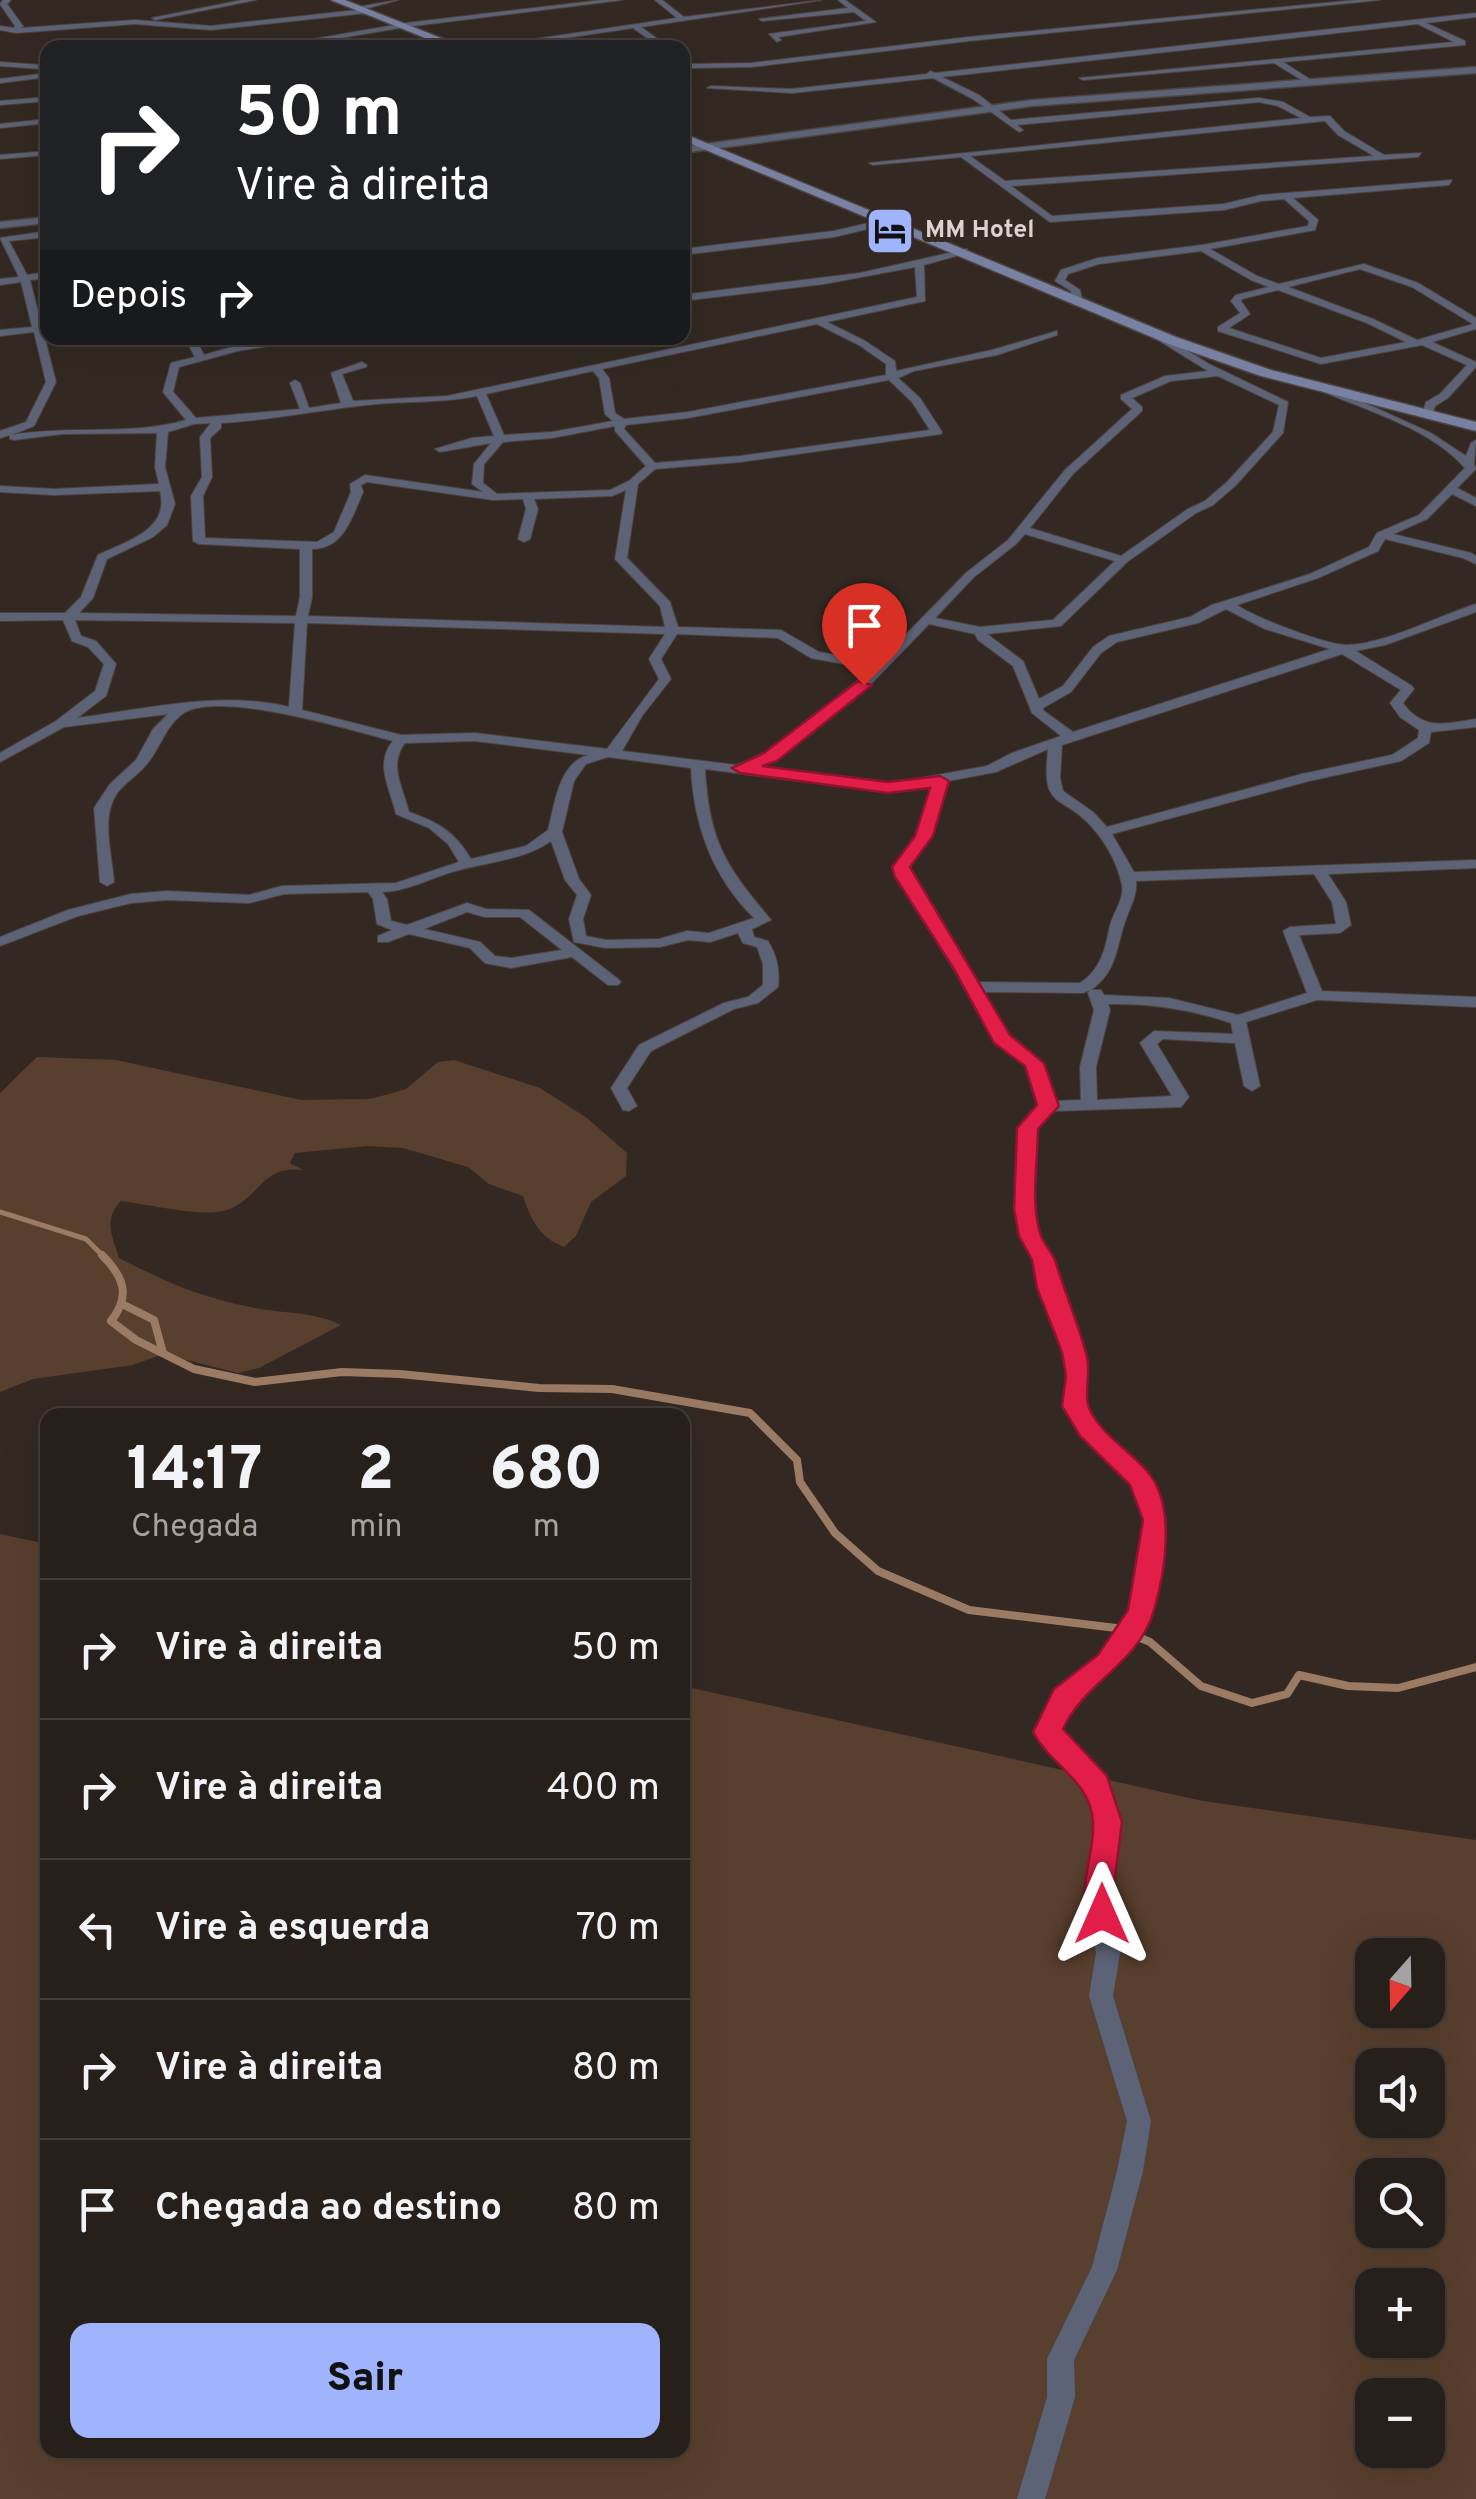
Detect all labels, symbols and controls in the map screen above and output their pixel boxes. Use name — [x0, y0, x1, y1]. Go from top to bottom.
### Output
text: 50 m — [235, 72, 402, 161]
icon: right — [70, 80, 200, 210]
text: Vire à direita — [235, 159, 490, 216]
hotel icon: MM Hotel — [864, 205, 916, 257]
place label: MM Hotel — [925, 215, 1035, 247]
icon: right — [207, 270, 262, 325]
text: Depois — [70, 273, 187, 322]
pin — [822, 583, 907, 686]
icon: arrive — [837, 598, 892, 653]
text: 14:17 — [127, 1435, 263, 1511]
text: 2 — [358, 1435, 394, 1511]
text: 680 — [489, 1435, 603, 1511]
text: Chegada — [131, 1508, 258, 1548]
text: min — [349, 1508, 403, 1548]
text: m — [533, 1508, 560, 1548]
icon: right — [70, 1622, 125, 1677]
text: Vire à direita — [155, 1625, 383, 1674]
text: 50 m — [571, 1625, 660, 1674]
icon: right — [70, 1762, 125, 1817]
text: Vire à direita — [155, 1765, 383, 1814]
text: 400 m — [547, 1765, 660, 1814]
position arrow — [1050, 1862, 1154, 1966]
icon: left — [70, 1902, 125, 1957]
text: Vire à esquerda — [155, 1905, 430, 1954]
text: 70 m — [576, 1905, 660, 1954]
north arrow — [1355, 1938, 1445, 2028]
map controls — [1355, 1938, 1445, 2468]
icon: right — [70, 2042, 125, 2097]
text: Vire à direita — [155, 2045, 383, 2094]
text: 80 m — [572, 2045, 660, 2094]
button: sound — [1355, 2048, 1445, 2138]
button: search — [1355, 2158, 1445, 2248]
icon: arrive — [70, 2182, 125, 2237]
text: Chegada ao destino — [155, 2185, 502, 2234]
text: 80 m — [572, 2185, 660, 2234]
button: + — [1355, 2268, 1445, 2358]
button: Sair — [70, 2323, 660, 2438]
button: − — [1355, 2378, 1445, 2468]

